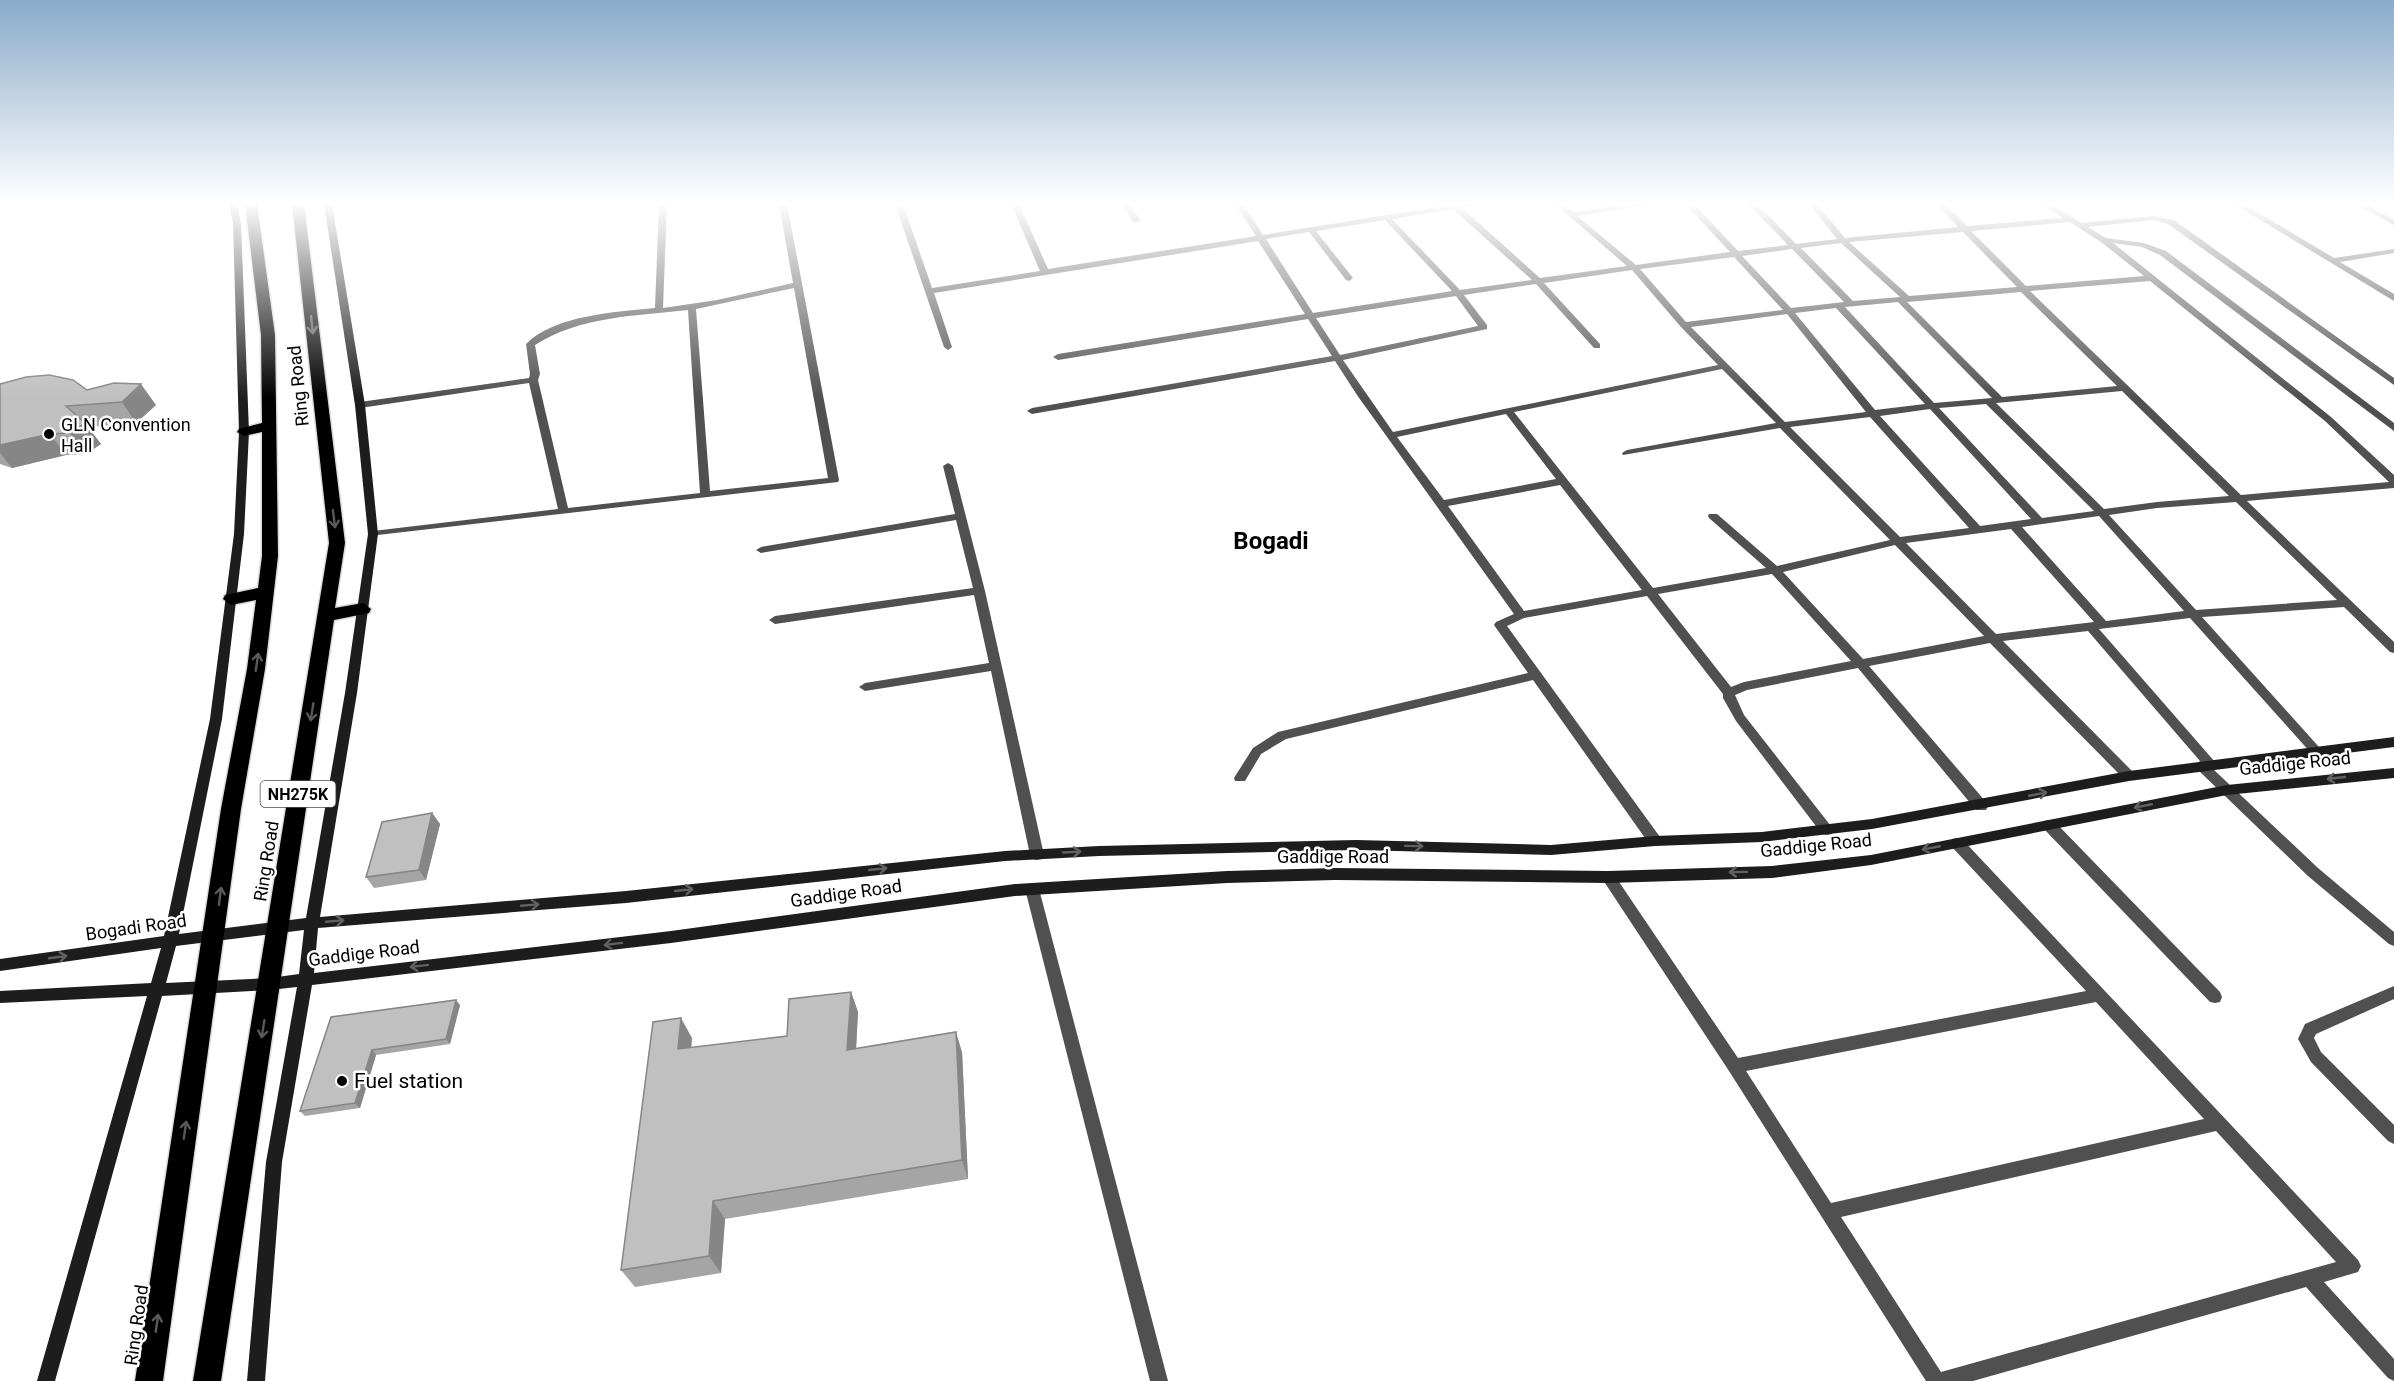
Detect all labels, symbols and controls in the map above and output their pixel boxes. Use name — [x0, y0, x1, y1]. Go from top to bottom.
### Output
one-way arrow — [307, 315, 318, 334]
street label: Ring Road — [283, 344, 313, 428]
place label: GLN Convention Hall — [61, 414, 191, 456]
marker: GLN Convention Hall — [42, 427, 56, 441]
one-way arrow — [329, 508, 340, 528]
district label: Bogadi — [1233, 527, 1309, 555]
one-way arrow — [251, 652, 262, 672]
one-way arrow — [306, 701, 317, 721]
street label: Gaddige Road — [2238, 747, 2352, 779]
one-way arrow — [2326, 773, 2346, 784]
road number: NH275K — [260, 781, 336, 807]
one-way arrow — [2028, 788, 2047, 799]
one-way arrow — [2134, 801, 2153, 812]
street label: Ring Road — [249, 819, 283, 903]
street label: Gaddige Road — [1759, 829, 1873, 861]
one-way arrow — [1403, 840, 1423, 852]
one-way arrow — [1922, 843, 1941, 854]
street label: Gaddige Road — [1277, 846, 1389, 867]
one-way arrow — [1061, 847, 1081, 858]
one-way arrow — [867, 863, 887, 874]
one-way arrow — [1728, 867, 1748, 878]
street label: Gaddige Road — [789, 875, 903, 911]
one-way arrow — [673, 884, 693, 895]
one-way arrow — [214, 886, 225, 906]
one-way arrow — [519, 899, 539, 910]
street label: Bogadi Road — [84, 910, 188, 944]
one-way arrow — [325, 915, 345, 926]
street label: Gaddige Road — [307, 936, 421, 970]
one-way arrow — [604, 939, 623, 950]
one-way arrow — [48, 952, 67, 963]
one-way arrow — [410, 961, 430, 972]
one-way arrow — [257, 1018, 268, 1038]
place label: Fuel station — [354, 1069, 463, 1093]
marker: Fuel station — [335, 1074, 349, 1088]
one-way arrow — [180, 1121, 191, 1140]
street label: Ring Road — [120, 1283, 152, 1367]
one-way arrow — [152, 1314, 163, 1333]

